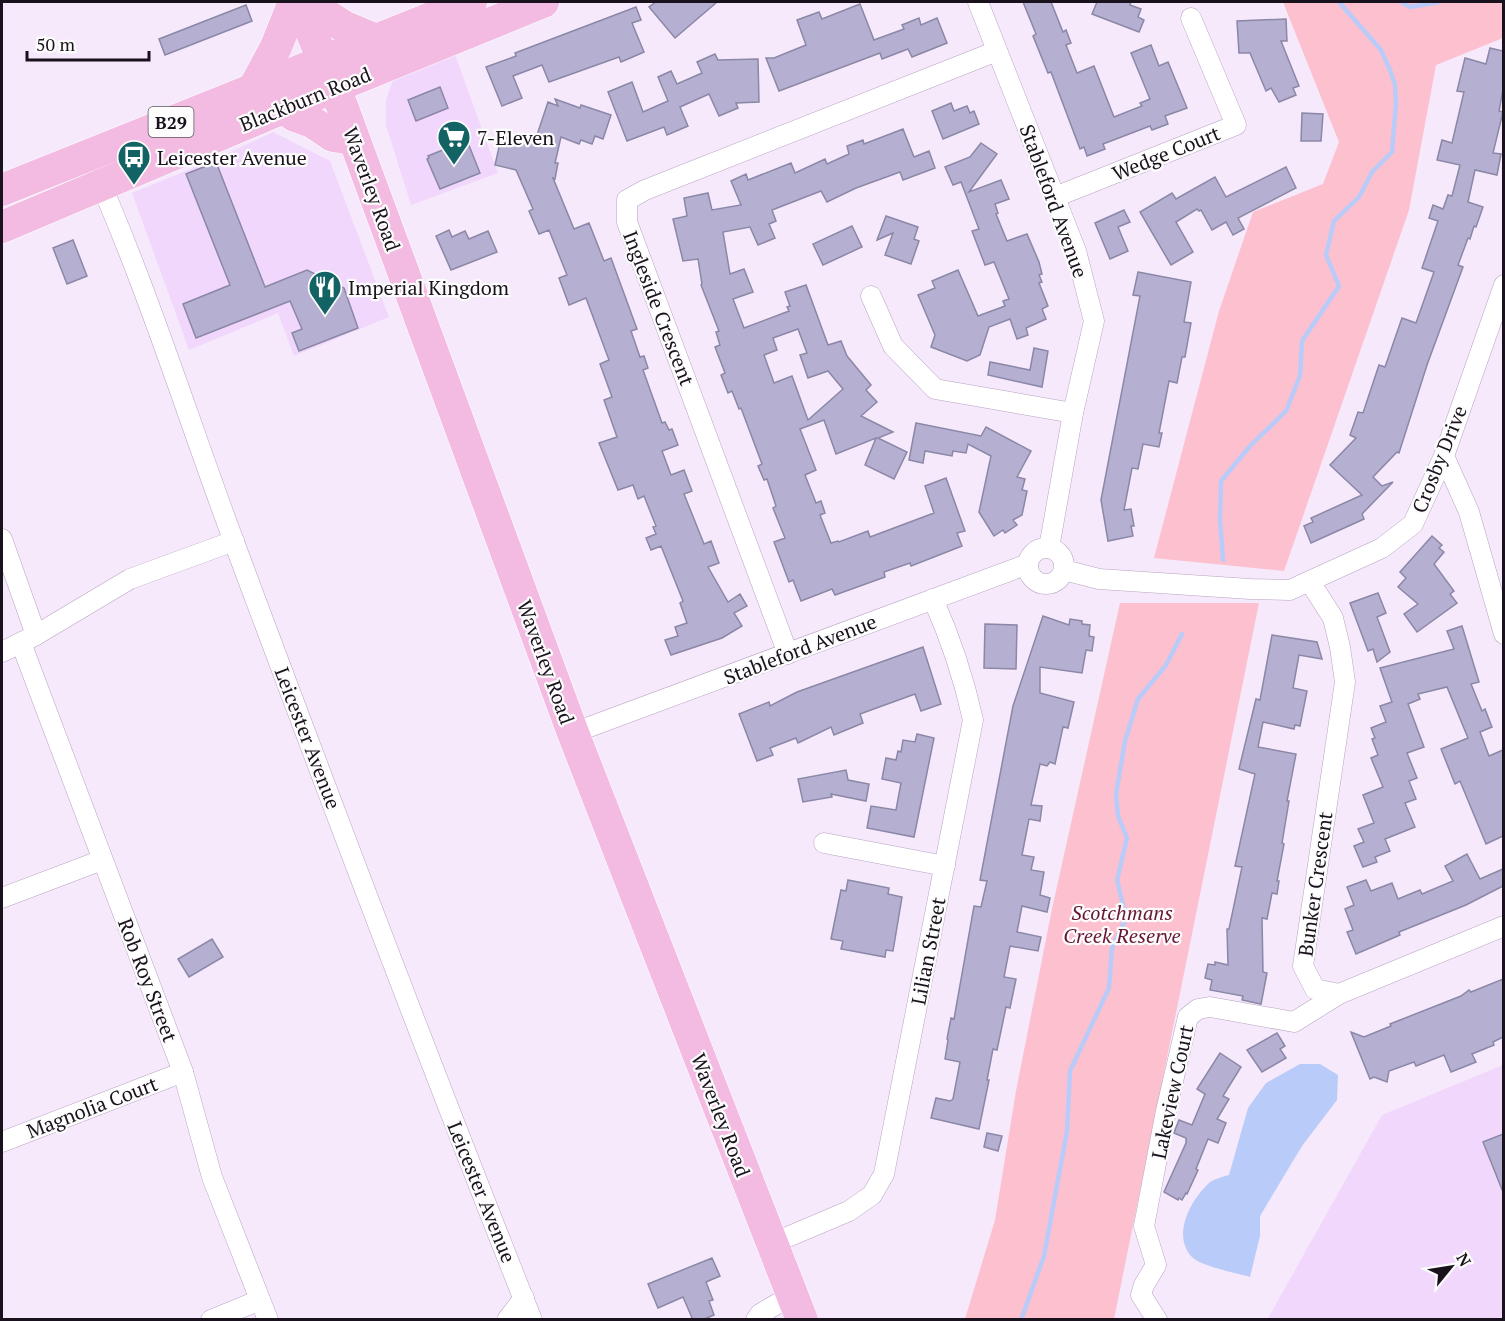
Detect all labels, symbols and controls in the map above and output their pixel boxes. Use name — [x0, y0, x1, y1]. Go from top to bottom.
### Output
scale bar — [27, 24, 148, 62]
text: 50 m — [36, 32, 76, 56]
street label: Blackburn Road — [235, 60, 375, 138]
road number: B29 — [148, 107, 194, 137]
supermarket icon: 7-Eleven — [436, 119, 472, 166]
street label: Wedge Court — [1108, 119, 1224, 187]
street label: Stableford Avenue — [1014, 121, 1094, 281]
street label: Waverley Road — [337, 123, 407, 255]
place label: 7-Eleven — [477, 124, 554, 151]
bus stop icon: Leicester Avenue — [116, 139, 152, 186]
place label: Leicester Avenue — [157, 144, 307, 171]
street label: Ingleside Crescent — [617, 227, 701, 390]
restaurant icon: Imperial Kingdom — [307, 269, 343, 316]
place label: Imperial Kingdom — [348, 274, 509, 301]
street label: Crosby Drive — [1405, 401, 1473, 517]
street label: Waverley Road — [511, 596, 581, 728]
street label: Stableford Avenue — [720, 607, 880, 691]
street label: Leicester Avenue — [269, 663, 347, 813]
street label: Bunker Crescent — [1291, 809, 1339, 958]
street label: Lilian Street — [904, 894, 952, 1007]
park label: Scotchmans Creek Reserve — [1063, 899, 1181, 949]
street label: Rob Roy Street — [112, 914, 184, 1046]
street label: Lakeview Court — [1145, 1022, 1200, 1162]
street label: Waverley Road — [685, 1049, 757, 1181]
street label: Magnolia Court — [23, 1069, 162, 1144]
street label: Leicester Avenue — [441, 1117, 523, 1267]
north arrow — [1421, 1237, 1481, 1297]
text: N — [1451, 1249, 1477, 1270]

